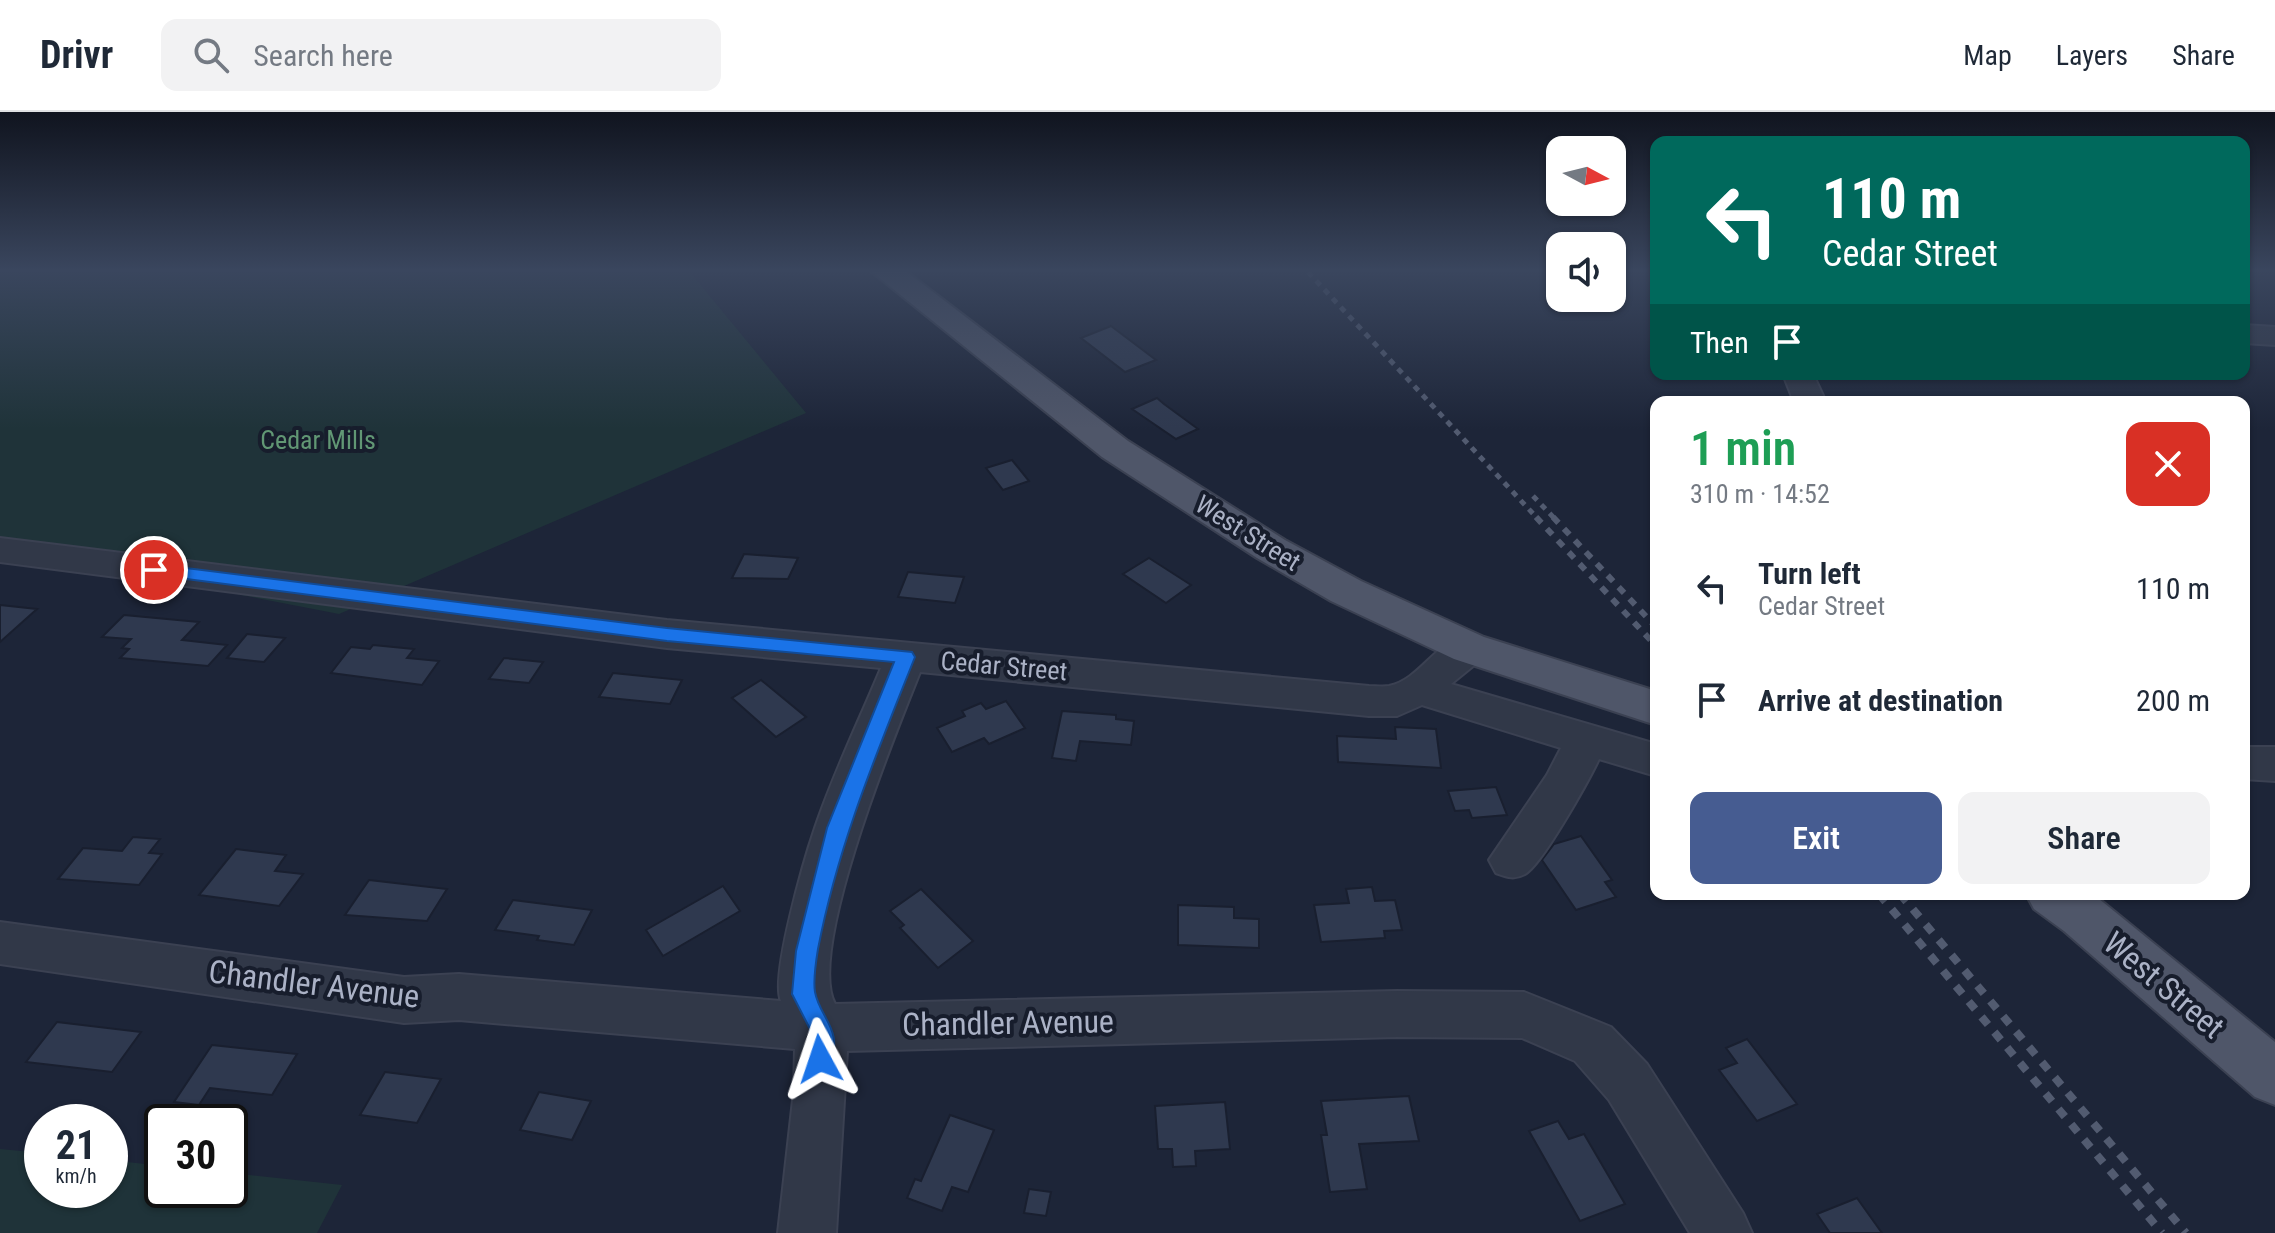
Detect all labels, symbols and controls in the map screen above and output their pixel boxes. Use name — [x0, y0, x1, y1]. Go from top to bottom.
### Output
search box — [161, 19, 721, 91]
text: Drivr — [40, 33, 113, 77]
icon: search — [189, 33, 233, 77]
text: Search here — [253, 38, 393, 73]
text: Map — [1963, 39, 2012, 72]
text: Layers — [2056, 39, 2128, 72]
text: Share — [2172, 39, 2235, 72]
north arrow — [1546, 136, 1626, 216]
map controls — [1546, 136, 1626, 312]
text: 110 m — [1822, 166, 1961, 232]
icon: left — [1690, 168, 1794, 272]
button: sound — [1546, 232, 1626, 312]
text: Cedar Street — [1822, 233, 1998, 275]
icon: arrive — [1765, 320, 1809, 364]
text: Then — [1690, 325, 1749, 360]
text: 1 min — [1690, 420, 1796, 477]
button: close — [2126, 422, 2210, 506]
park label: Cedar Mills — [260, 425, 376, 455]
text: 310 m · 14:52 — [1690, 479, 1830, 509]
street label: West Street — [1190, 489, 1306, 577]
pin — [120, 536, 188, 604]
icon: arrive — [132, 548, 176, 592]
text: Turn left — [1758, 556, 1861, 591]
icon: left — [1690, 566, 1734, 610]
text: 110 m — [2136, 571, 2210, 606]
text: Cedar Street — [1758, 591, 1885, 621]
street label: Cedar Street — [939, 646, 1069, 686]
icon: arrive — [1690, 678, 1734, 722]
text: Arrive at destination — [1758, 683, 2003, 718]
text: 200 m — [2136, 683, 2210, 718]
button: Exit — [1690, 792, 1942, 884]
button: Share — [1958, 792, 2210, 884]
street label: West Street — [2096, 924, 2232, 1046]
street label: Chandler Avenue — [207, 952, 421, 1016]
street label: Chandler Avenue — [902, 1002, 1114, 1044]
position arrow — [778, 1017, 862, 1101]
speed limit sign: 30 — [144, 1104, 248, 1208]
text: 21 — [56, 1122, 96, 1169]
text: km/h — [55, 1164, 97, 1188]

